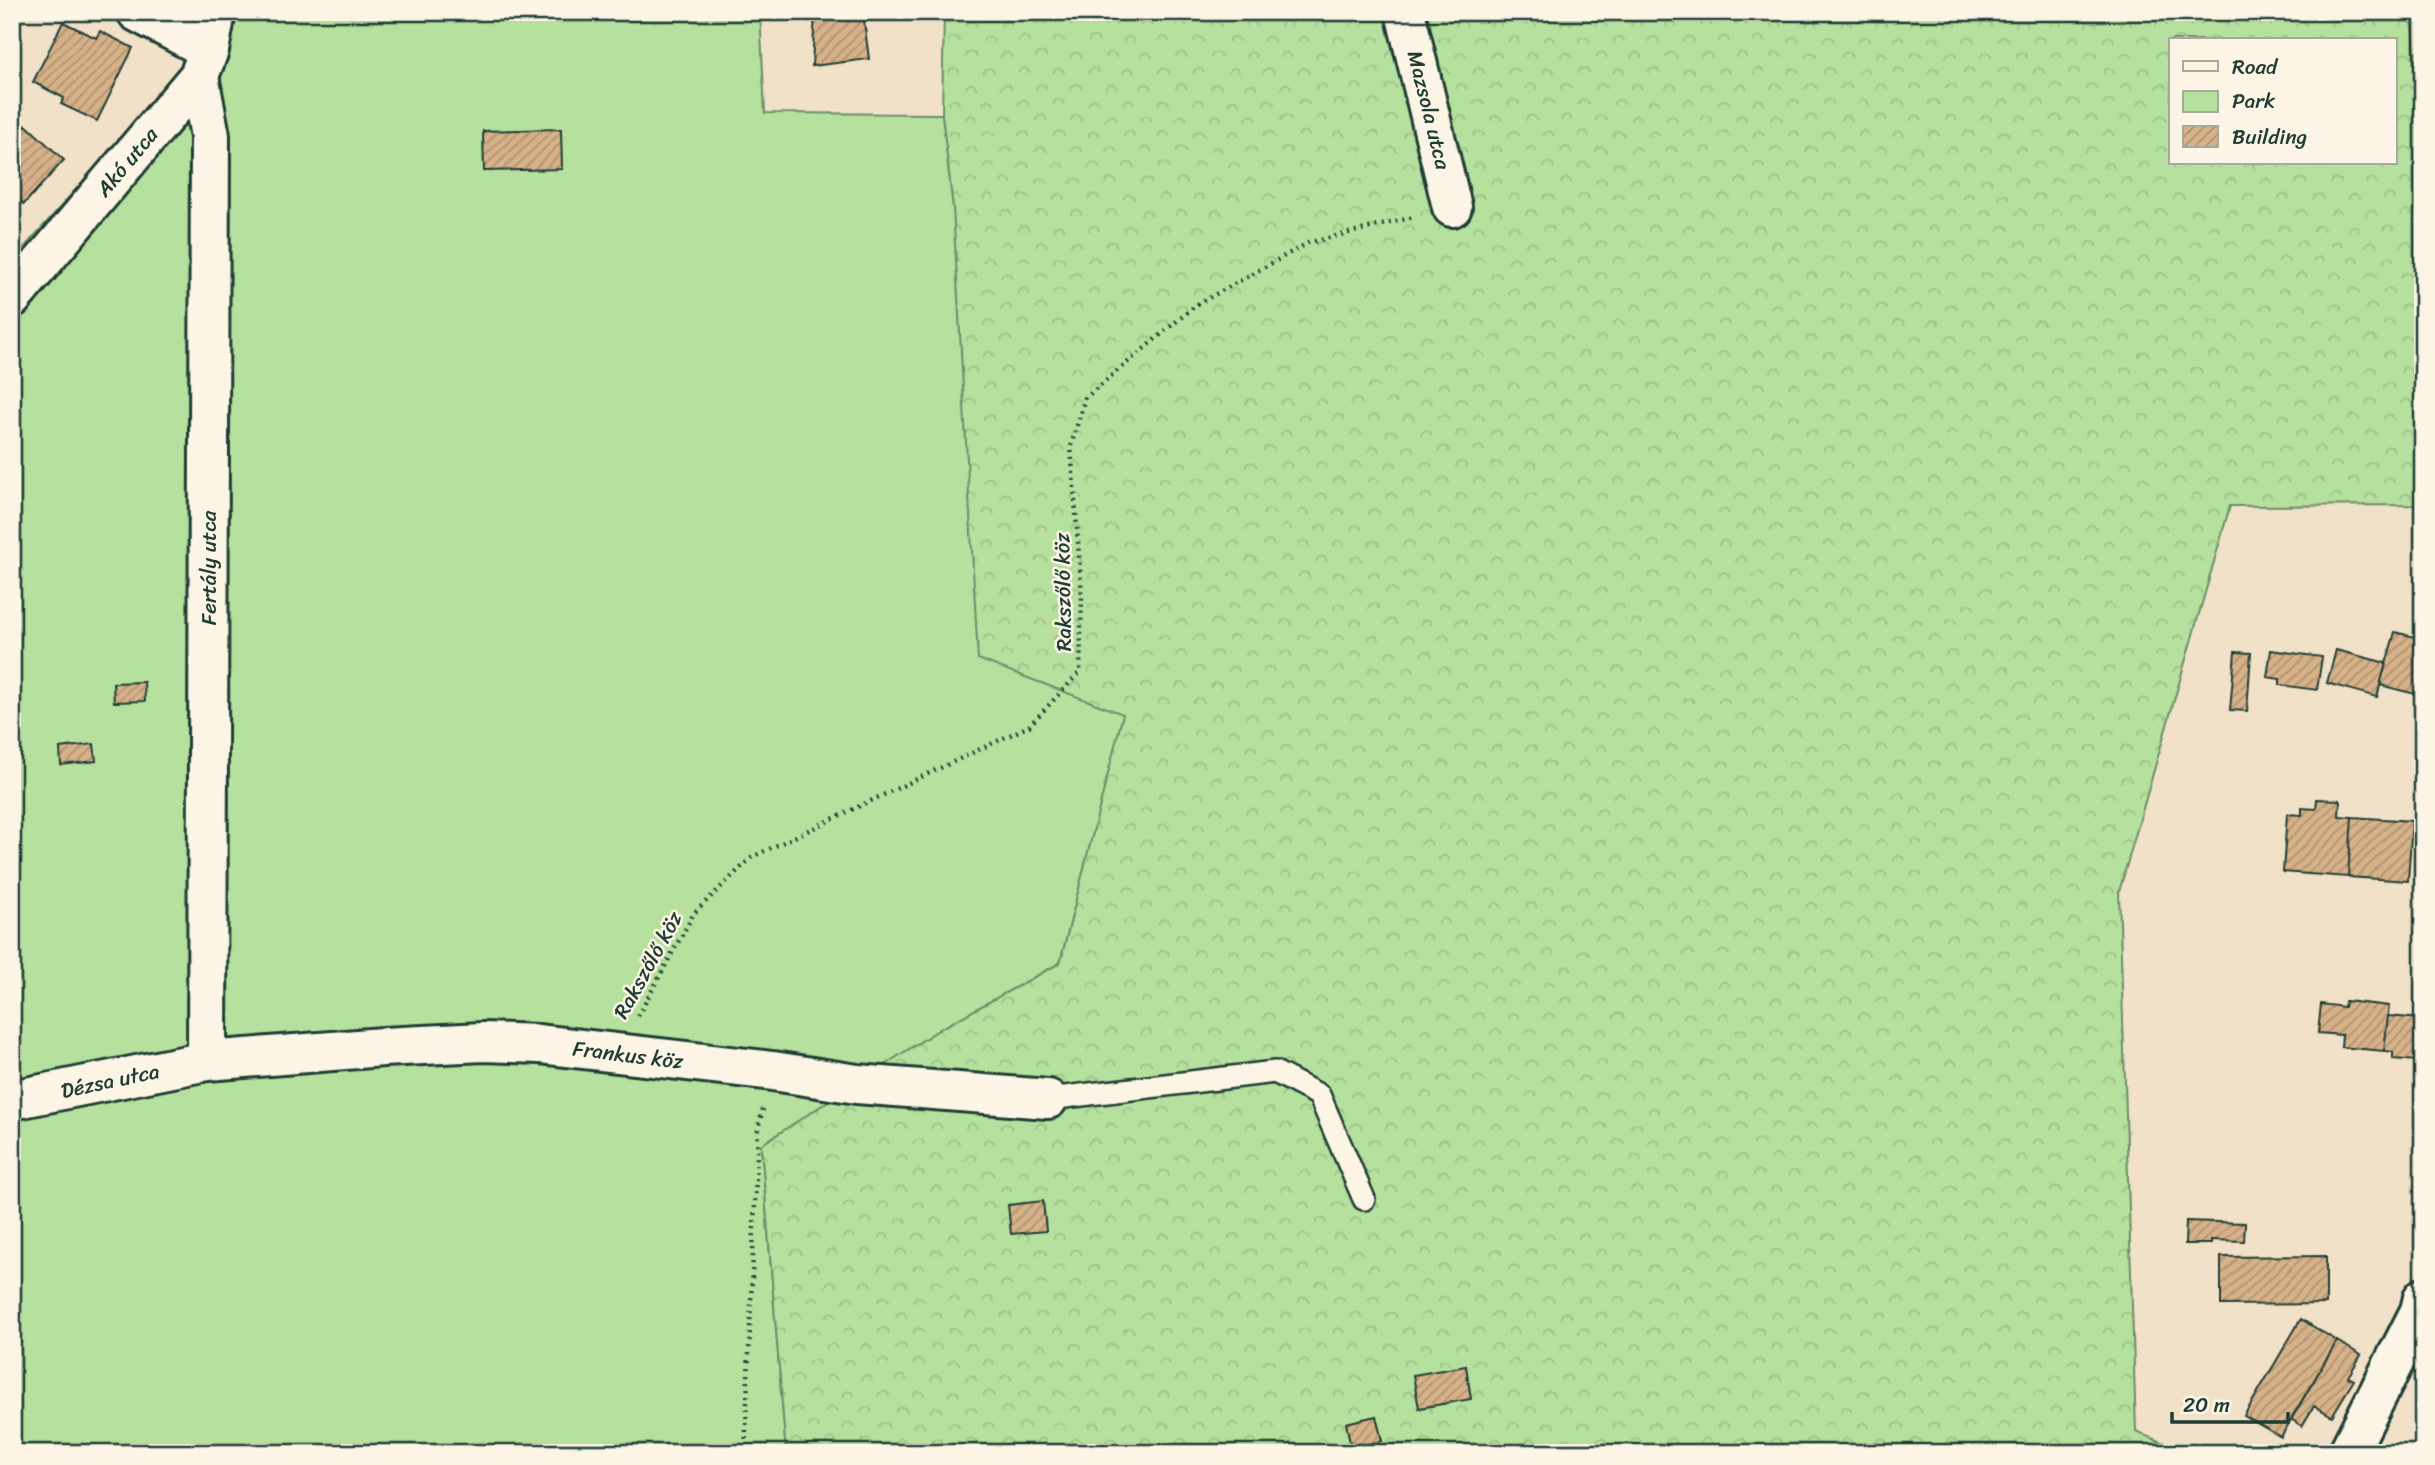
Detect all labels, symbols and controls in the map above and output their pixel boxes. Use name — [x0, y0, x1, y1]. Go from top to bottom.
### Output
legend — [2169, 38, 2396, 164]
street label: Mazsola utca — [1396, 46, 1462, 174]
text: Road — [2232, 48, 2279, 86]
text: Park — [2232, 82, 2275, 120]
street label: Akó utca — [85, 118, 168, 207]
text: Building — [2232, 118, 2308, 156]
street label: Fertály utca — [190, 510, 228, 625]
street label: Rakszőlő köz — [1043, 532, 1083, 652]
street label: Rakszőlő köz — [603, 904, 693, 1026]
street label: Frankus köz — [570, 1029, 686, 1081]
street label: Dézsa utca — [57, 1052, 163, 1110]
scale bar — [2172, 1381, 2288, 1425]
text: 20 m — [2183, 1386, 2230, 1424]

